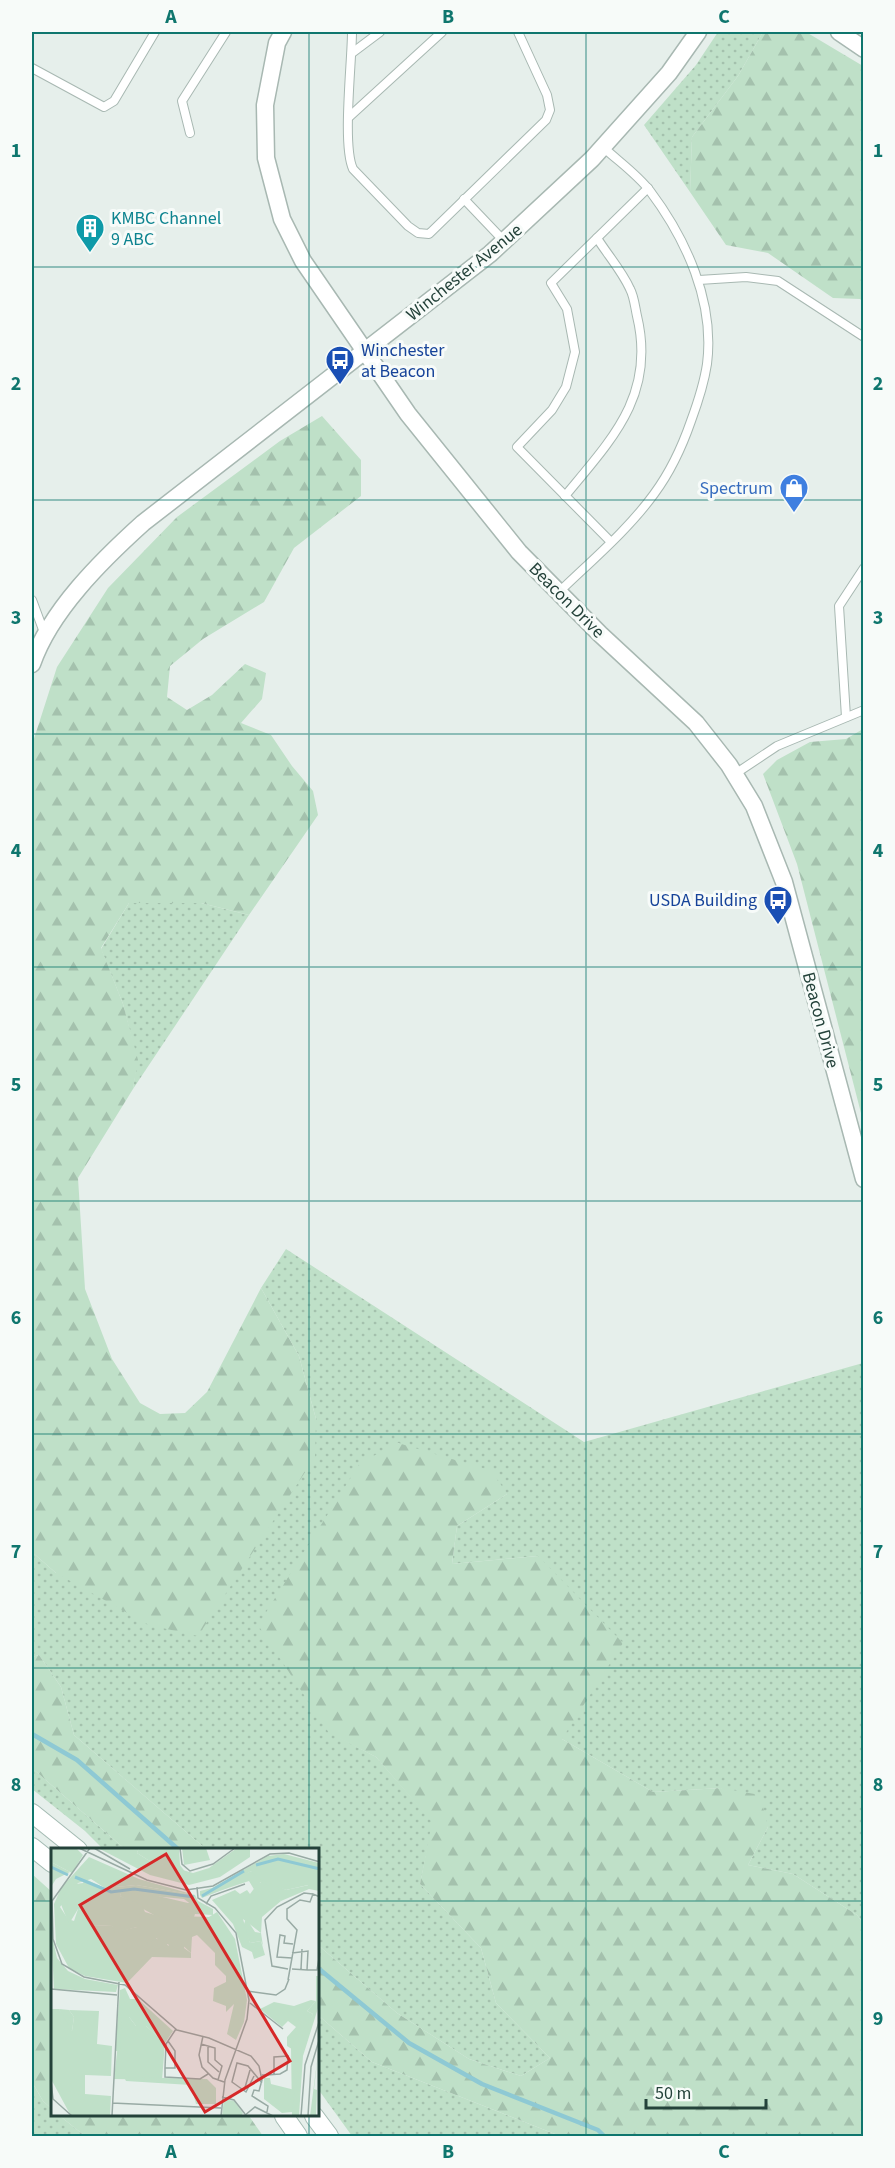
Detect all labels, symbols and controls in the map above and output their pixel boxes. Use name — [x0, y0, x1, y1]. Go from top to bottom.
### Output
text: A — [164, 3, 177, 31]
text: B — [442, 3, 454, 31]
text: C — [718, 3, 730, 31]
text: 1 — [11, 137, 21, 165]
text: 1 — [873, 137, 883, 165]
place label: KMBC Channel 9 ABC — [111, 206, 221, 252]
building icon: KMBC Channel 9 ABC — [74, 212, 106, 254]
street label: Winchester Avenue — [401, 218, 528, 327]
place label: Winchester at Beacon — [361, 338, 445, 384]
bus stop icon: Winchester at Beacon — [324, 344, 356, 386]
text: 2 — [11, 370, 21, 398]
text: 2 — [873, 370, 883, 398]
shop icon: Spectrum — [778, 472, 810, 514]
place label: Spectrum — [699, 476, 773, 501]
street label: Beacon Drive — [523, 557, 610, 644]
text: 3 — [11, 604, 21, 632]
text: 3 — [873, 604, 883, 632]
text: 4 — [11, 837, 22, 865]
text: 4 — [873, 837, 884, 865]
bus stop icon: USDA Building — [762, 884, 794, 926]
place label: USDA Building — [649, 888, 757, 913]
street label: Beacon Drive — [796, 969, 845, 1071]
text: 5 — [11, 1071, 21, 1099]
text: 5 — [873, 1071, 883, 1099]
text: 6 — [11, 1304, 21, 1332]
text: 6 — [873, 1304, 883, 1332]
text: 7 — [11, 1538, 21, 1566]
text: 7 — [873, 1538, 883, 1566]
text: 8 — [11, 1771, 21, 1799]
text: 8 — [873, 1771, 883, 1799]
inset map — [51, 1848, 320, 2117]
text: 9 — [11, 2005, 21, 2033]
text: 9 — [873, 2005, 883, 2033]
scale bar — [646, 2072, 766, 2110]
text: 50 m — [655, 2081, 691, 2106]
text: A — [164, 2138, 177, 2166]
text: B — [442, 2138, 454, 2166]
text: C — [718, 2138, 730, 2166]

